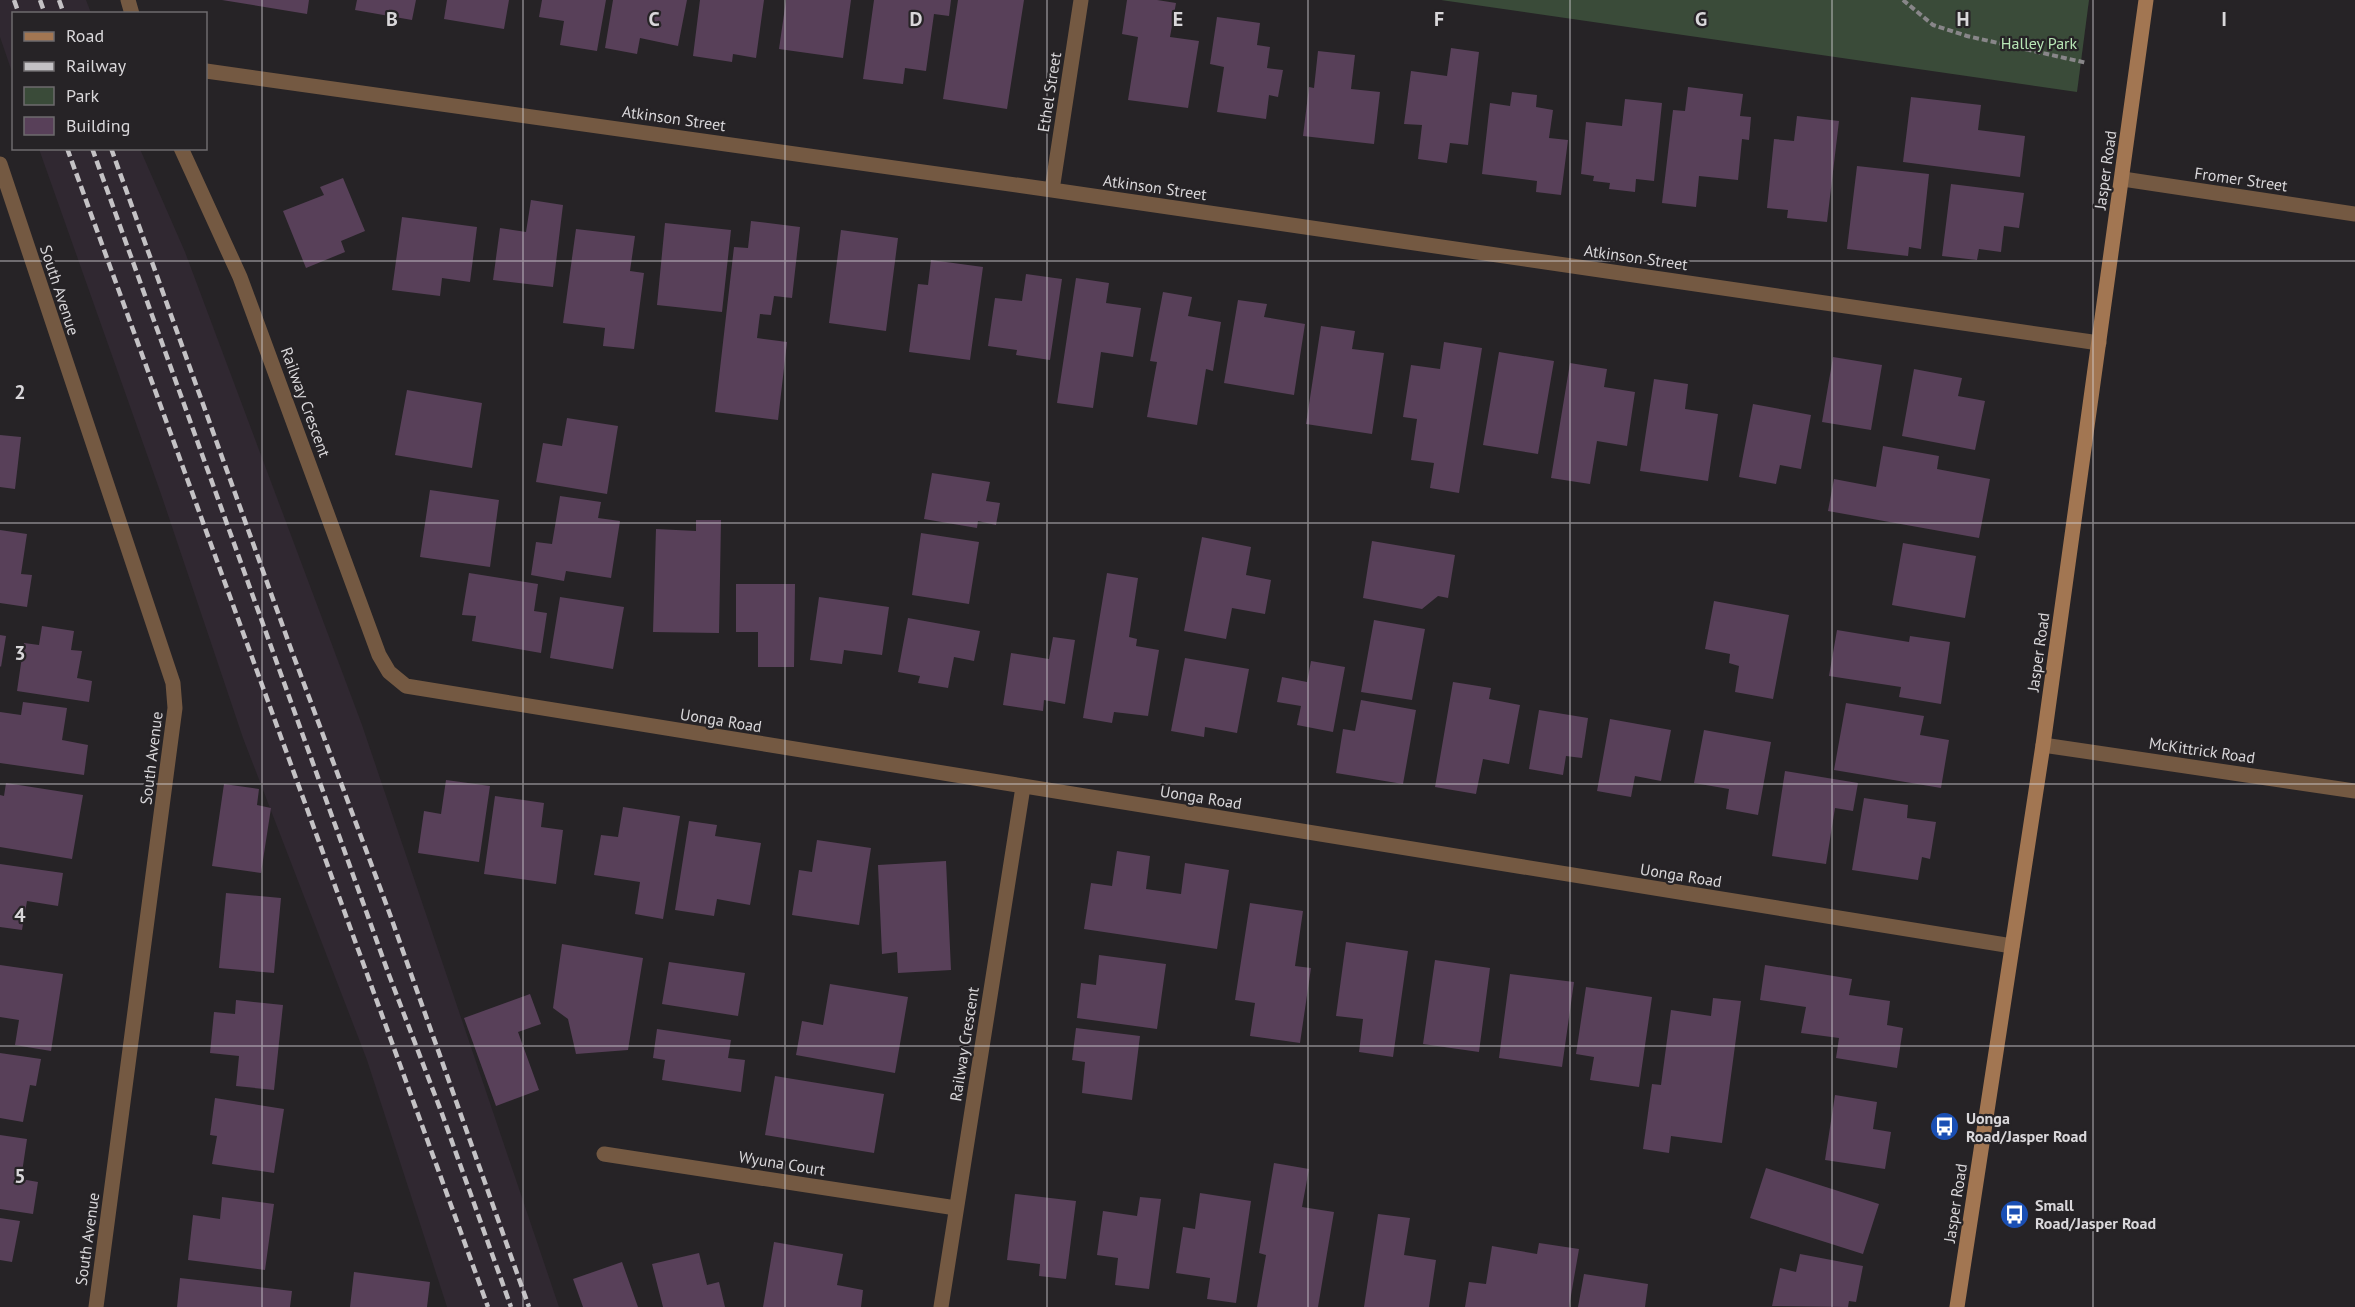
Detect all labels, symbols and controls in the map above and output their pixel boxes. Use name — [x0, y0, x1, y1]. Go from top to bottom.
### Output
text: B — [386, 6, 398, 32]
text: C — [648, 6, 660, 32]
text: D — [910, 6, 923, 32]
text: E — [1173, 6, 1183, 32]
text: F — [1434, 6, 1444, 32]
text: G — [1695, 6, 1707, 32]
text: H — [1956, 6, 1970, 32]
text: I — [2221, 6, 2227, 32]
legend — [12, 12, 207, 150]
text: Road — [66, 24, 104, 47]
park label: Halley Park — [2001, 33, 2078, 53]
street label: Ethel Street — [1033, 50, 1065, 133]
text: Railway — [66, 54, 127, 77]
text: Park — [66, 84, 99, 107]
street label: Atkinson Street — [621, 101, 728, 135]
text: Building — [66, 114, 130, 137]
street label: Jasper Road — [2089, 129, 2120, 212]
street label: Fromer Street — [2193, 163, 2289, 196]
street label: Atkinson Street — [1102, 170, 1209, 204]
street label: Atkinson Street — [1583, 240, 1690, 274]
street label: South Avenue — [36, 242, 84, 338]
street label: Railway Crescent — [277, 344, 335, 460]
text: 2 — [14, 379, 26, 405]
street label: Jasper Road — [2022, 611, 2053, 694]
text: 3 — [14, 640, 26, 666]
street label: Uonga Road — [679, 704, 763, 736]
street label: South Avenue — [135, 710, 167, 806]
street label: McKittrick Road — [2148, 733, 2256, 767]
street label: Uonga Road — [1159, 781, 1243, 813]
street label: Uonga Road — [1639, 859, 1723, 891]
text: 4 — [14, 902, 26, 928]
street label: Railway Crescent — [945, 985, 983, 1103]
place label: Uonga Road/Jasper Road — [1966, 1108, 2087, 1146]
bus stop icon: Uonga Road/Jasper Road — [1929, 1111, 1961, 1143]
street label: Wyuna Court — [737, 1146, 827, 1180]
street label: Jasper Road — [1939, 1162, 1971, 1245]
text: 5 — [14, 1163, 26, 1189]
street label: South Avenue — [71, 1191, 103, 1287]
place label: Small Road/Jasper Road — [2035, 1195, 2156, 1233]
bus stop icon: Small Road/Jasper Road — [1998, 1198, 2030, 1230]

